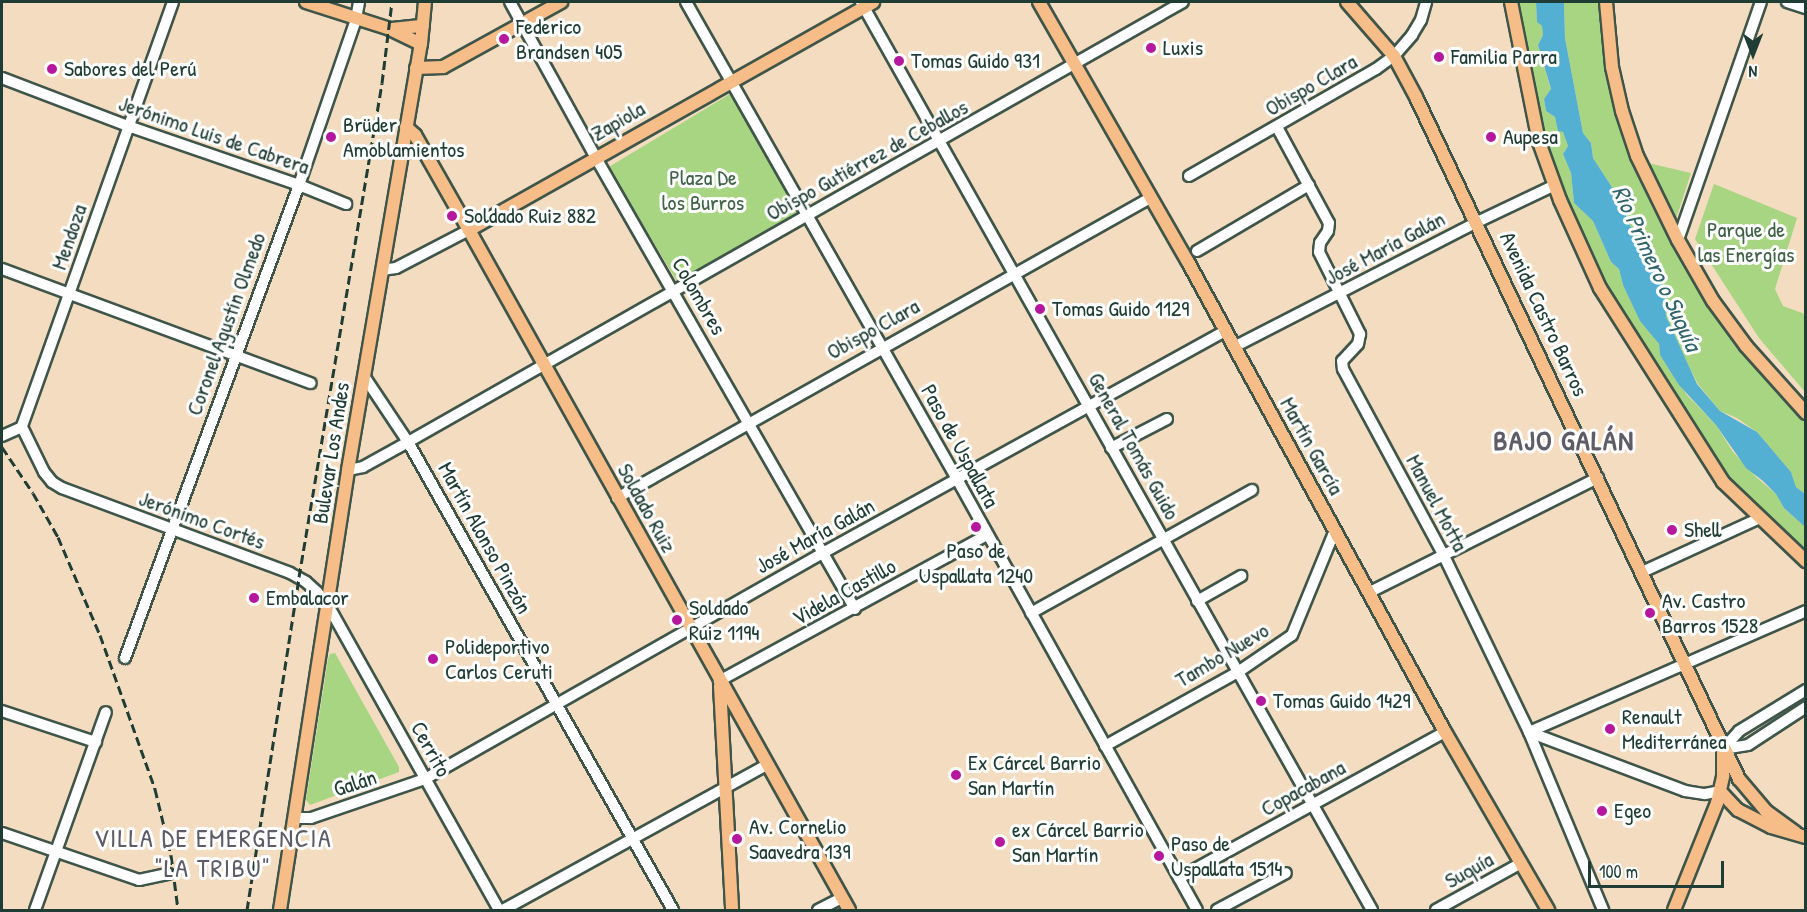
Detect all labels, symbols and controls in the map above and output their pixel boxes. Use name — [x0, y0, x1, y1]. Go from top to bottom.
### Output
place label: Federico Brandsen 405 — [516, 13, 622, 64]
north arrow — [1723, 24, 1783, 84]
marker: Federico Brandsen 405 — [497, 32, 511, 46]
place label: Luxis — [1163, 35, 1203, 61]
marker: Luxis — [1144, 41, 1158, 55]
place label: Familia Parra — [1451, 44, 1557, 70]
place label: Tomas Guido 931 — [911, 48, 1040, 74]
street label: Obispo Clara — [1260, 48, 1362, 122]
marker: Familia Parra — [1432, 50, 1446, 64]
marker: Tomas Guido 931 — [892, 54, 906, 68]
place label: Sabores del Perú — [64, 56, 196, 82]
text: N — [1749, 61, 1757, 83]
marker: Sabores del Perú — [45, 62, 59, 76]
street label: Jerónimo Luis de Cabrera — [115, 90, 313, 180]
street label: Obispo Gutiérrez de Ceballos — [762, 94, 972, 226]
street label: Zapiola — [587, 95, 649, 147]
place label: Brüder Amoblamientos — [343, 111, 465, 162]
place label: Aupesa — [1503, 124, 1558, 150]
marker: Brüder Amoblamientos — [324, 130, 338, 144]
marker: Aupesa — [1484, 130, 1498, 144]
park label: Plaza De los Burros — [662, 164, 744, 216]
water label: Río Primero o Suquía — [1606, 181, 1708, 355]
street label: Mendoza — [46, 201, 92, 273]
place label: Soldado Ruiz 882 — [464, 203, 596, 229]
street label: José María Galán — [1321, 205, 1449, 291]
marker: Soldado Ruiz 882 — [445, 209, 459, 223]
park label: Parque de las Energías — [1698, 216, 1794, 268]
street label: Avenida Castro Barros — [1494, 227, 1594, 401]
street label: Coronel Agustín Olmedo — [181, 229, 271, 419]
street label: Colombres — [666, 252, 732, 340]
street label: Obispo Clara — [822, 293, 924, 365]
place label: Tomas Guido 1129 — [1052, 296, 1189, 322]
marker: Tomas Guido 1129 — [1033, 302, 1047, 316]
street label: General Tomás Guido — [1083, 368, 1185, 524]
street label: Paso de Uspallata — [915, 380, 1005, 512]
street label: Bulevar Los Andes — [307, 381, 355, 525]
street label: Martín García — [1274, 393, 1350, 499]
district label: BAJO GALÁN — [1493, 423, 1635, 457]
street label: Manuel Motta — [1401, 450, 1473, 556]
street label: Martín Alonso Pinzón — [432, 458, 538, 618]
street label: Soldado Ruiz — [612, 459, 682, 557]
street label: Jerónimo Cortés — [135, 485, 269, 555]
street label: José María Galán — [751, 493, 879, 579]
place label: Shell — [1684, 517, 1722, 543]
marker: Paso de Uspallata 1240 — [969, 520, 983, 534]
marker: Shell — [1665, 523, 1679, 537]
place label: Paso de Uspallata 1240 — [919, 537, 1033, 588]
street label: Videla Castillo — [788, 553, 900, 631]
place label: Embalacor — [266, 585, 349, 611]
place label: Av. Castro Barros 1528 — [1662, 587, 1758, 638]
marker: Embalacor — [247, 591, 261, 605]
place label: Soldado Ruiz 1194 — [689, 594, 759, 646]
marker: Av. Castro Barros 1528 — [1643, 606, 1657, 620]
marker: Soldado Ruiz 1194 — [670, 613, 684, 627]
street label: Tambo Nuevo — [1171, 617, 1273, 693]
place label: Polideportivo Carlos Ceruti — [445, 633, 553, 684]
marker: Polideportivo Carlos Ceruti — [426, 652, 440, 666]
place label: Tomas Guido 1429 — [1273, 688, 1411, 714]
marker: Tomas Guido 1429 — [1254, 694, 1268, 708]
place label: Renault Mediterránea — [1622, 703, 1727, 754]
street label: Cerrito — [405, 717, 457, 781]
marker: Renault Mediterránea — [1603, 722, 1617, 736]
place label: Ex Cárcel Barrio San Martín — [968, 749, 1101, 800]
street label: Copacabana — [1256, 754, 1350, 822]
street label: Galán — [330, 764, 380, 802]
marker: Ex Cárcel Barrio San Martín — [949, 768, 963, 782]
place label: Egeo — [1614, 798, 1651, 824]
marker: Egeo — [1595, 804, 1609, 818]
place label: Av. Cornelio Saavedra 139 — [749, 813, 851, 864]
place label: ex Cárcel Barrio San Martín — [1012, 816, 1144, 867]
district label: VILLA DE EMERGENCIA "LA TRIBU" — [94, 822, 332, 884]
place label: Paso de Uspallata 1514 — [1171, 830, 1282, 882]
marker: Av. Cornelio Saavedra 139 — [730, 832, 744, 846]
marker: ex Cárcel Barrio San Martín — [993, 835, 1007, 849]
street label: Suquía — [1440, 846, 1498, 894]
marker: Paso de Uspallata 1514 — [1152, 849, 1166, 863]
scale bar — [1591, 849, 1728, 887]
text: 100 m — [1599, 859, 1638, 884]

